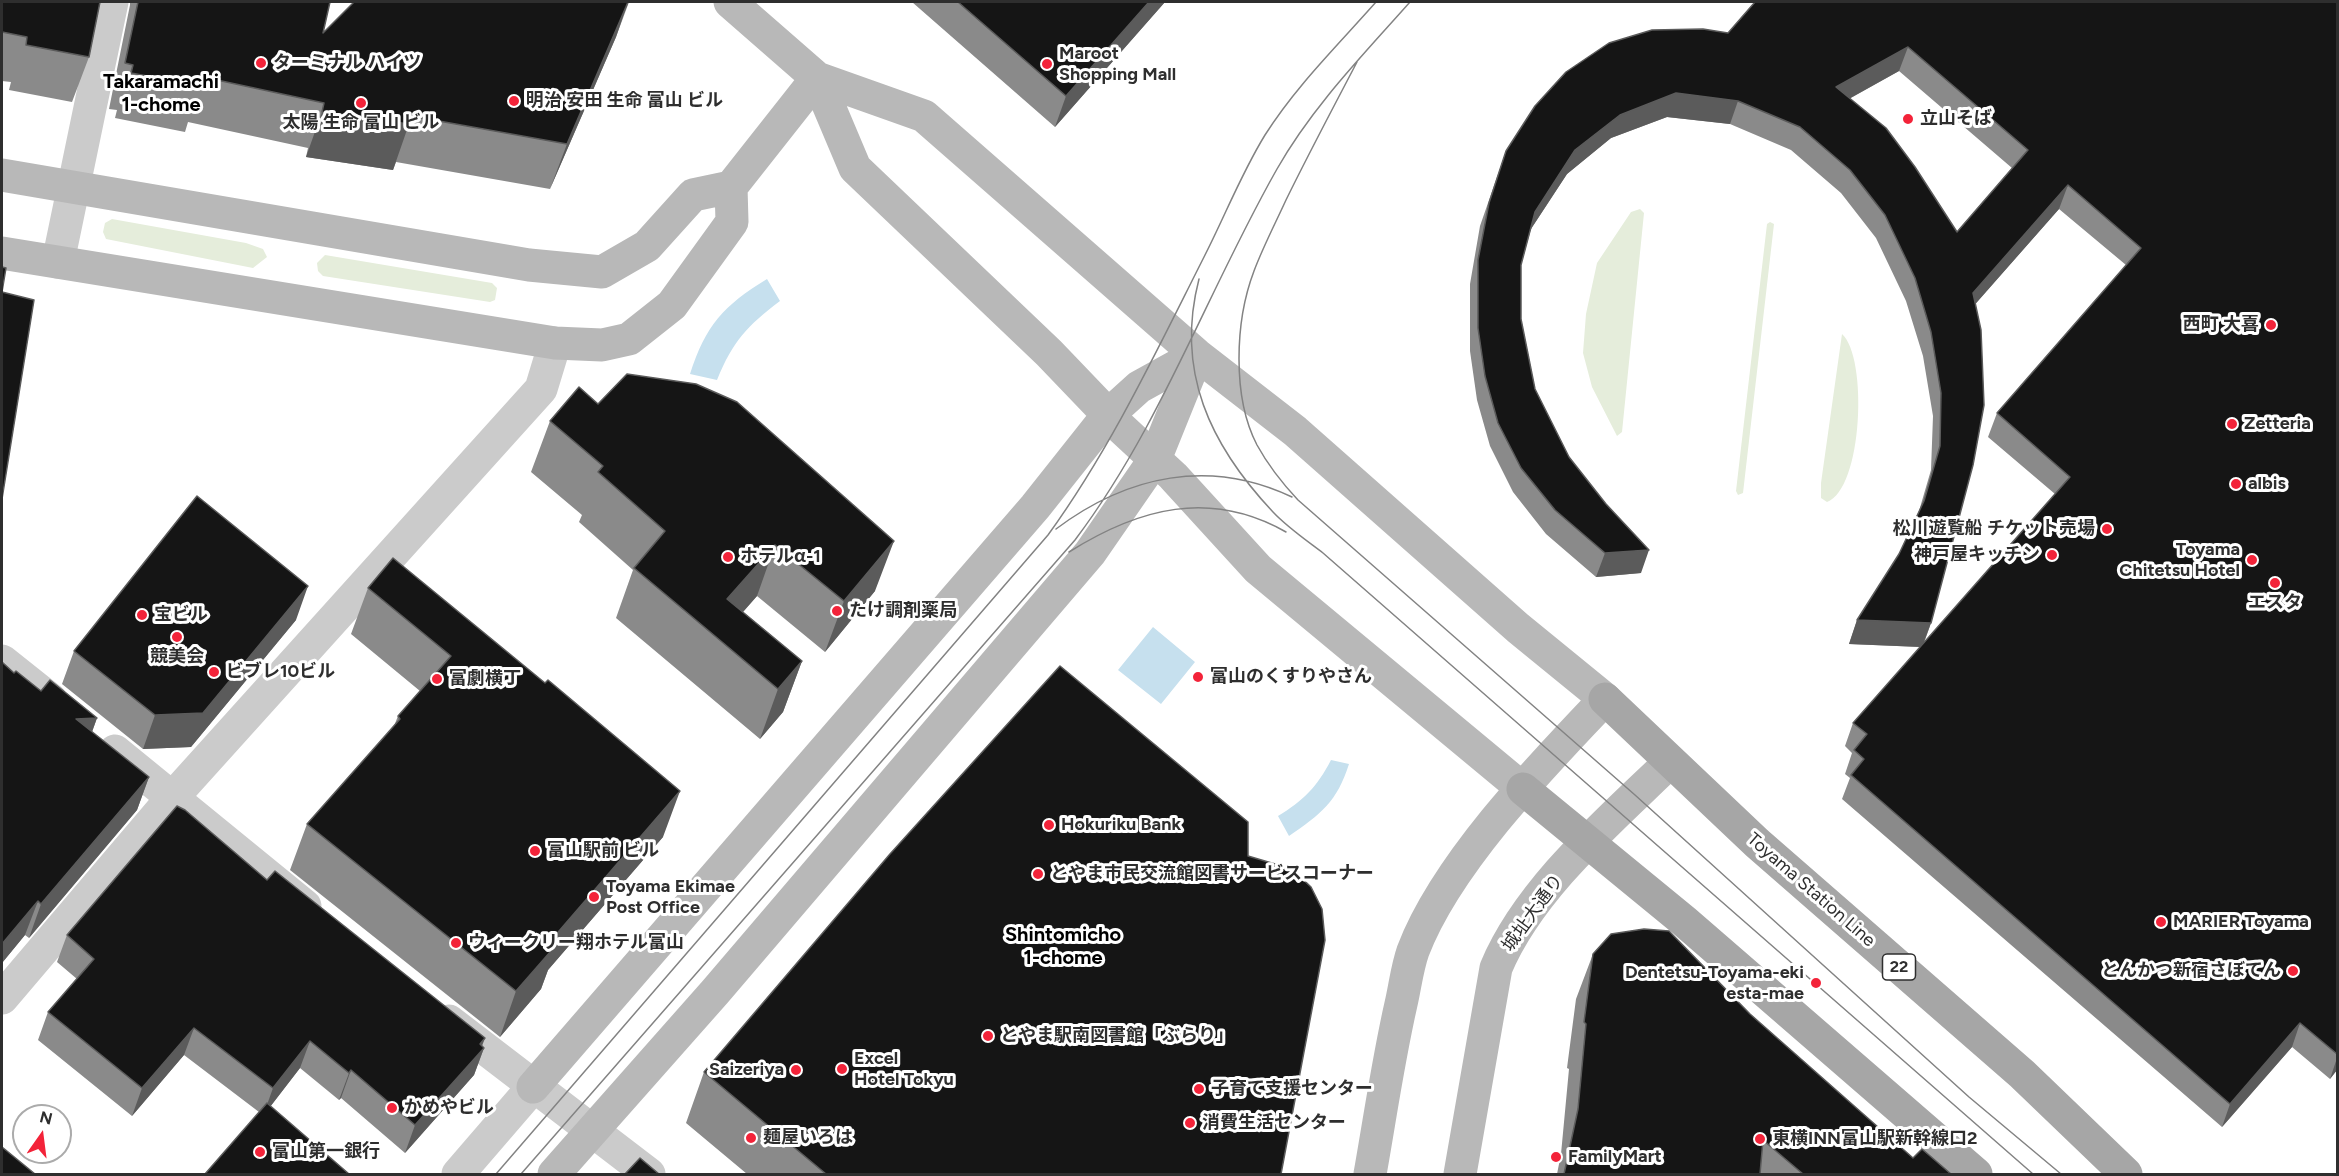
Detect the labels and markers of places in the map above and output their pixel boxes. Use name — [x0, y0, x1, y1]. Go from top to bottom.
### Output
place label: Maroot Shopping Mall — [1059, 43, 1176, 86]
place label: ターミナル ハイツ — [273, 52, 421, 74]
marker: ターミナル ハイツ — [254, 56, 268, 70]
marker: Maroot Shopping Mall — [1040, 57, 1054, 71]
place label: 明治 安田 生命 富山 ビル — [526, 90, 723, 112]
marker: 明治 安田 生命 富山 ビル — [507, 94, 521, 108]
marker: 太陽 生命 富山 ビル — [354, 96, 368, 110]
place label: 立山そば — [1920, 108, 1992, 130]
place label: 太陽 生命 富山 ビル — [283, 112, 439, 134]
marker: 立山そば — [1901, 112, 1915, 126]
place label: 西町 大喜 — [2183, 314, 2259, 336]
marker: 西町 大喜 — [2264, 318, 2278, 332]
place label: Zetteria — [2244, 413, 2311, 435]
marker: Zetteria — [2225, 417, 2239, 431]
place label: albis — [2248, 473, 2286, 495]
marker: albis — [2229, 477, 2243, 491]
place label: 松川遊覧船 チケット売場 — [1893, 518, 2095, 540]
marker: 松川遊覧船 チケット売場 — [2100, 522, 2114, 536]
place label: Toyama Chitetsu Hotel — [2119, 539, 2240, 582]
place label: 神戸屋キッチン — [1914, 544, 2040, 566]
place label: ホテルα-1 — [740, 546, 821, 568]
marker: 神戸屋キッチン — [2045, 548, 2059, 562]
marker: ホテルα-1 — [721, 550, 735, 564]
marker: Toyama Chitetsu Hotel — [2245, 553, 2259, 567]
marker: エスタ — [2268, 576, 2282, 590]
place label: エスタ — [2248, 592, 2302, 614]
place label: たけ調剤薬局 — [849, 600, 957, 622]
place label: 宝ビル — [154, 604, 208, 626]
marker: たけ調剤薬局 — [830, 604, 844, 618]
marker: 宝ビル — [135, 608, 149, 622]
marker: 競美会 — [170, 630, 184, 644]
place label: 競美会 — [150, 646, 204, 668]
place label: ビブレ10ビル — [226, 661, 335, 683]
marker: ビブレ10ビル — [207, 665, 221, 679]
place label: 富山のくすりやさん — [1210, 666, 1372, 688]
place label: 富劇横丁 — [449, 668, 521, 690]
marker: 富山のくすりやさん — [1191, 670, 1205, 684]
marker: 富劇横丁 — [430, 672, 444, 686]
place label: Hokuriku Bank — [1061, 814, 1181, 836]
marker: Hokuriku Bank — [1042, 818, 1056, 832]
place label: 富山駅前 ビル — [547, 840, 659, 862]
marker: 富山駅前 ビル — [528, 844, 542, 858]
place label: とやま市民交流館図書サービスコーナー — [1050, 863, 1374, 885]
marker: とやま市民交流館図書サービスコーナー — [1031, 867, 1045, 881]
place label: Toyama Ekimae Post Office — [606, 876, 735, 918]
marker: Toyama Ekimae Post Office — [587, 890, 601, 904]
place label: MARIER Toyama — [2173, 911, 2309, 933]
marker: MARIER Toyama — [2154, 915, 2168, 929]
place label: ウィークリー翔ホテル富山 — [468, 932, 684, 954]
marker: ウィークリー翔ホテル富山 — [449, 936, 463, 950]
place label: とんかつ新宿さぼてん — [2101, 960, 2281, 982]
place label: Dentetsu-Toyama-eki esta-mae — [1625, 962, 1804, 1004]
marker: とんかつ新宿さぼてん — [2286, 964, 2300, 978]
marker: Dentetsu-Toyama-eki esta-mae — [1809, 976, 1823, 990]
place label: とやま駅南図書館「ぶらり」 — [1000, 1025, 1234, 1047]
marker: とやま駅南図書館「ぶらり」 — [981, 1029, 995, 1043]
place label: Excel Hotel Tokyu — [854, 1048, 954, 1090]
place label: Saizeriya — [709, 1059, 784, 1081]
marker: Excel Hotel Tokyu — [835, 1062, 849, 1076]
marker: Saizeriya — [789, 1063, 803, 1077]
place label: 子育て支援センター — [1211, 1078, 1373, 1100]
marker: 子育て支援センター — [1192, 1082, 1206, 1096]
place label: かめやビル — [404, 1097, 494, 1119]
marker: かめやビル — [385, 1101, 399, 1115]
place label: 消費生活センター — [1202, 1112, 1346, 1134]
marker: 消費生活センター — [1183, 1116, 1197, 1130]
place label: 麺屋いろは — [763, 1127, 853, 1149]
place label: 東横INN富山駅新幹線口2 — [1772, 1128, 1977, 1150]
marker: 麺屋いろは — [744, 1131, 758, 1145]
marker: 東横INN富山駅新幹線口2 — [1753, 1132, 1767, 1146]
place label: 富山第一銀行 — [272, 1141, 380, 1163]
marker: 富山第一銀行 — [253, 1145, 267, 1159]
place label: FamilyMart — [1568, 1146, 1662, 1168]
marker: FamilyMart — [1549, 1150, 1563, 1164]

